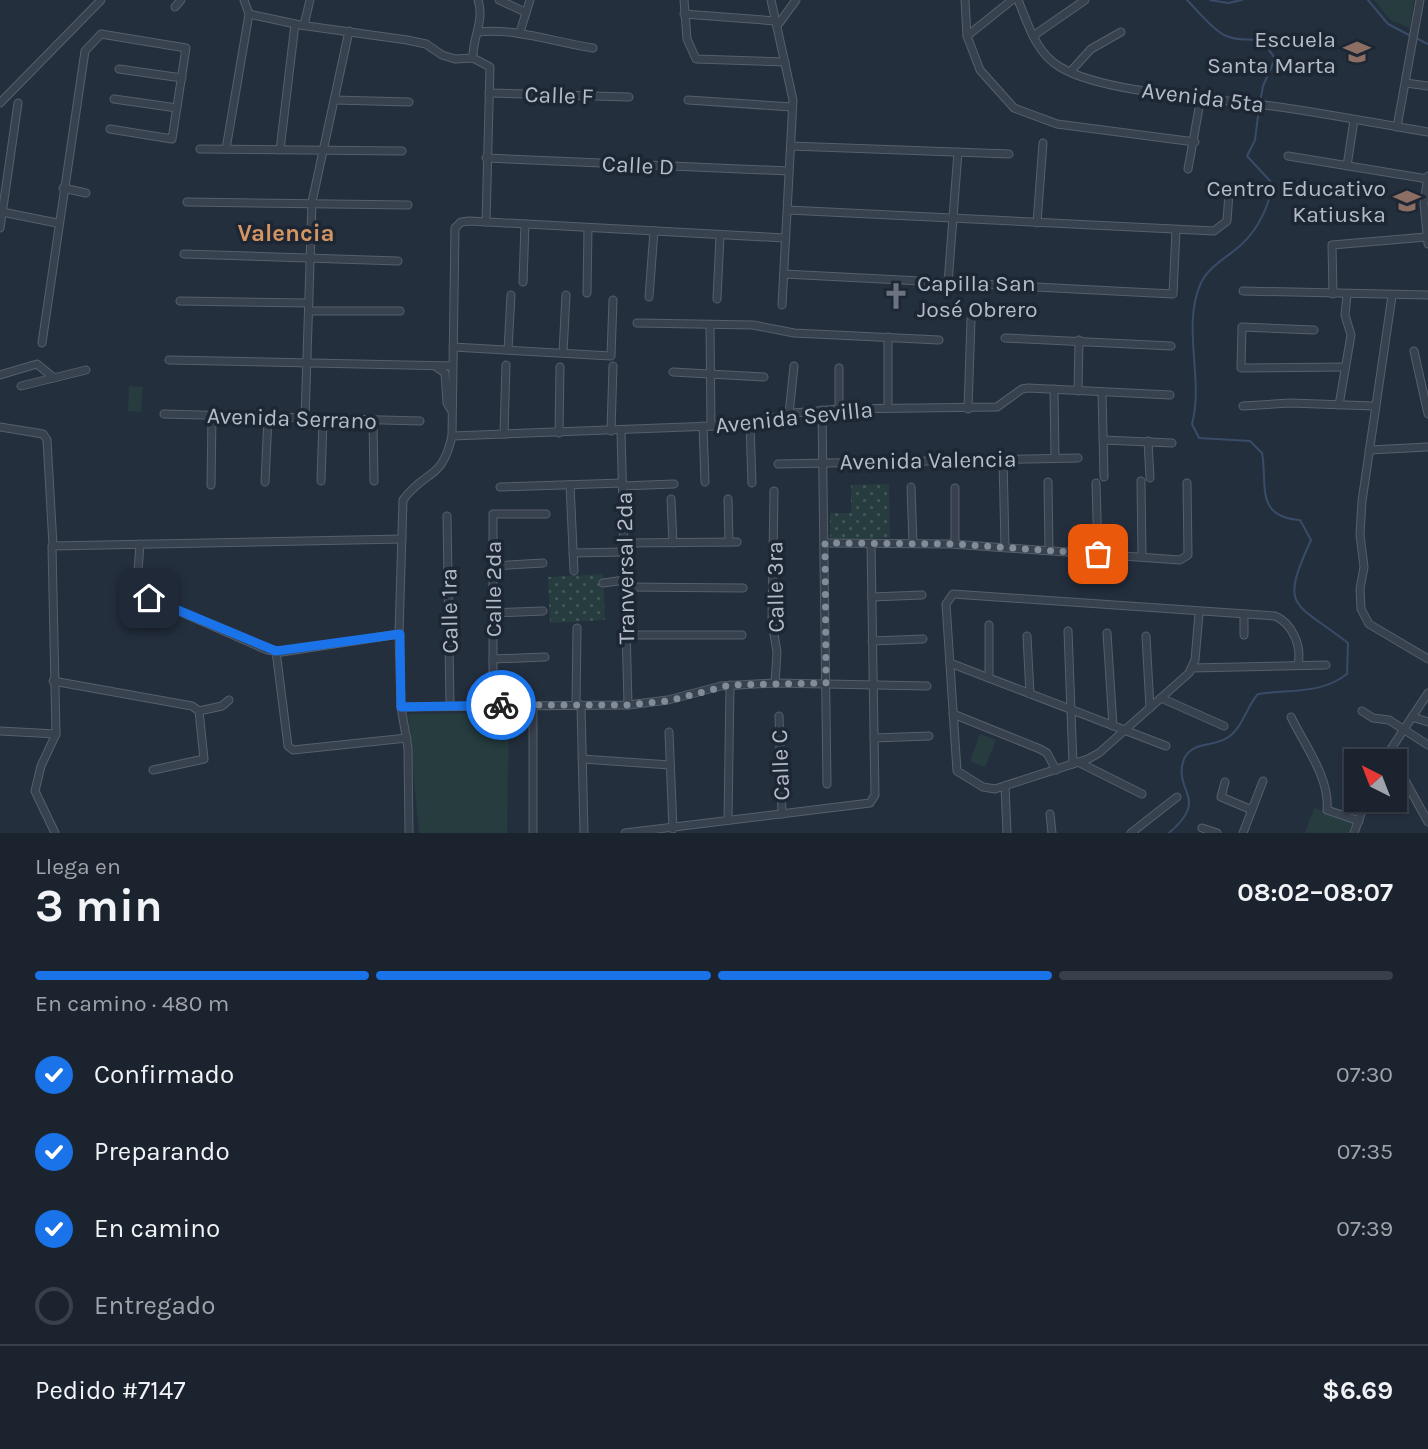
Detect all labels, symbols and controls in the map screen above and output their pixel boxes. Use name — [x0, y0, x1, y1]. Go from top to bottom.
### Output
place label: Escuela Santa Marta — [1207, 26, 1336, 79]
school or university icon: Escuela Santa Marta — [1342, 37, 1372, 67]
street label: Avenida 5ta — [1140, 77, 1266, 118]
street label: Calle F — [524, 81, 594, 110]
street label: Calle D — [601, 150, 675, 181]
place label: Centro Educativo Katiuska — [1207, 175, 1386, 228]
school or university icon: Centro Educativo Katiuska — [1392, 186, 1422, 216]
district label: Valencia — [237, 219, 335, 247]
place label: Capilla San José Obrero — [917, 270, 1038, 323]
church icon: Capilla San José Obrero — [881, 281, 911, 311]
street label: Avenida Sevilla — [714, 396, 874, 439]
street label: Avenida Serrano — [207, 402, 377, 435]
street label: Avenida Valencia — [839, 445, 1017, 476]
street label: Tranversal 2da — [611, 491, 640, 645]
pin — [1068, 524, 1128, 584]
icon: bag — [1079, 535, 1117, 573]
street label: Calle 2da — [480, 541, 507, 637]
street label: Calle 3ra — [761, 541, 790, 633]
pin — [119, 568, 179, 628]
street label: Calle 1ra — [435, 568, 464, 654]
icon: home — [130, 579, 168, 617]
courier — [466, 670, 536, 740]
icon: bike — [482, 686, 520, 724]
street label: Calle C — [766, 729, 795, 801]
north arrow — [1344, 749, 1407, 812]
map controls — [1344, 749, 1407, 812]
text: Llega en — [35, 853, 121, 880]
text: 08:02–08:07 — [1237, 877, 1393, 908]
text: 3 min — [35, 879, 163, 933]
text: En camino · 480 m — [35, 990, 229, 1017]
icon: check — [35, 1056, 73, 1094]
text: Confirmado — [94, 1059, 234, 1090]
text: 07:30 — [1336, 1061, 1393, 1088]
icon: check — [35, 1133, 73, 1171]
text: Preparando — [94, 1136, 230, 1167]
text: 07:35 — [1337, 1138, 1393, 1165]
icon: check — [35, 1210, 73, 1248]
text: En camino — [94, 1213, 220, 1244]
text: 07:39 — [1336, 1215, 1393, 1242]
text: Entregado — [94, 1290, 215, 1321]
text: Pedido #7147 — [35, 1375, 185, 1406]
text: $6.69 — [1322, 1375, 1393, 1406]

